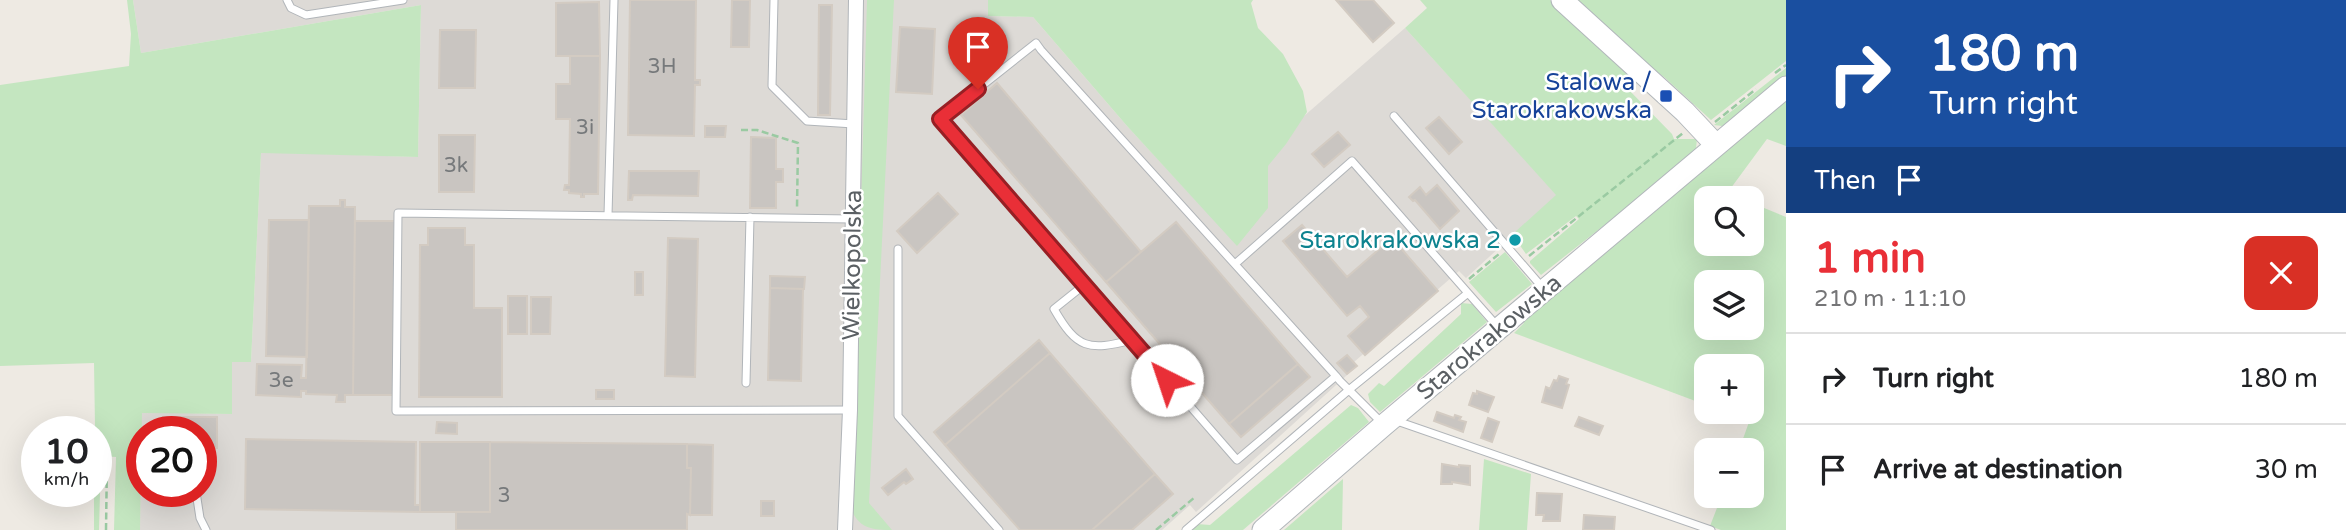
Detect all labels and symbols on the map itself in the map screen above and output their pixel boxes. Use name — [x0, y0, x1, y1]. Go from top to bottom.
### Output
pin — [948, 17, 1008, 89]
house number: 3H — [647, 54, 677, 79]
place label: Stalowa / Starokrakowska — [1472, 68, 1652, 125]
marker: Stalowa / Starokrakowska — [1658, 88, 1674, 104]
house number: 3i — [576, 115, 594, 140]
house number: 3k — [444, 153, 468, 178]
street label: Wielkopolska — [837, 189, 868, 341]
place label: Starokrakowska 2 — [1299, 226, 1501, 255]
marker: Starokrakowska 2 — [1507, 232, 1523, 248]
street label: Starokrakowska — [1411, 268, 1568, 406]
position arrow — [1130, 343, 1204, 417]
house number: 3e — [268, 368, 294, 393]
speed limit sign: 20 — [126, 416, 217, 507]
house number: 3 — [497, 483, 511, 508]

